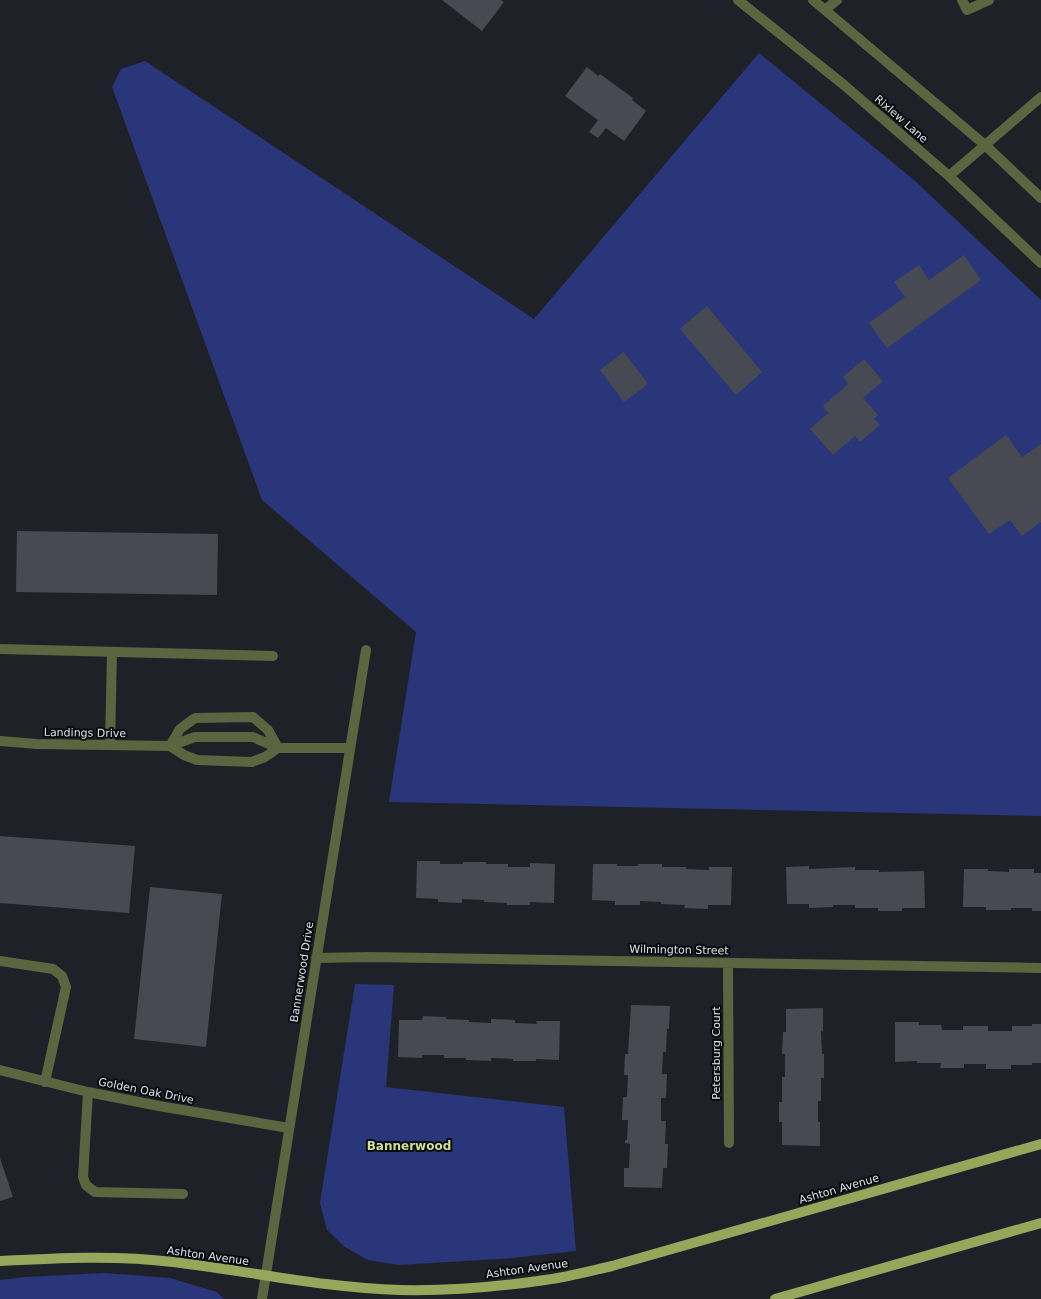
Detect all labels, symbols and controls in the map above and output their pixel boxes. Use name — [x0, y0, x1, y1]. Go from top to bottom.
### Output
street label: Rixlew Lane — [872, 92, 930, 146]
street label: Landings Drive — [44, 726, 127, 740]
street label: Bannerwood Drive — [288, 920, 316, 1023]
street label: Wilmington Street — [629, 943, 729, 957]
street label: Petersburg Court — [710, 1006, 723, 1100]
street label: Golden Oak Drive — [97, 1075, 195, 1107]
district label: Bannerwood — [367, 1139, 451, 1153]
street label: Ashton Avenue — [798, 1171, 881, 1207]
street label: Ashton Avenue — [166, 1244, 250, 1268]
street label: Ashton Avenue — [485, 1257, 569, 1281]

